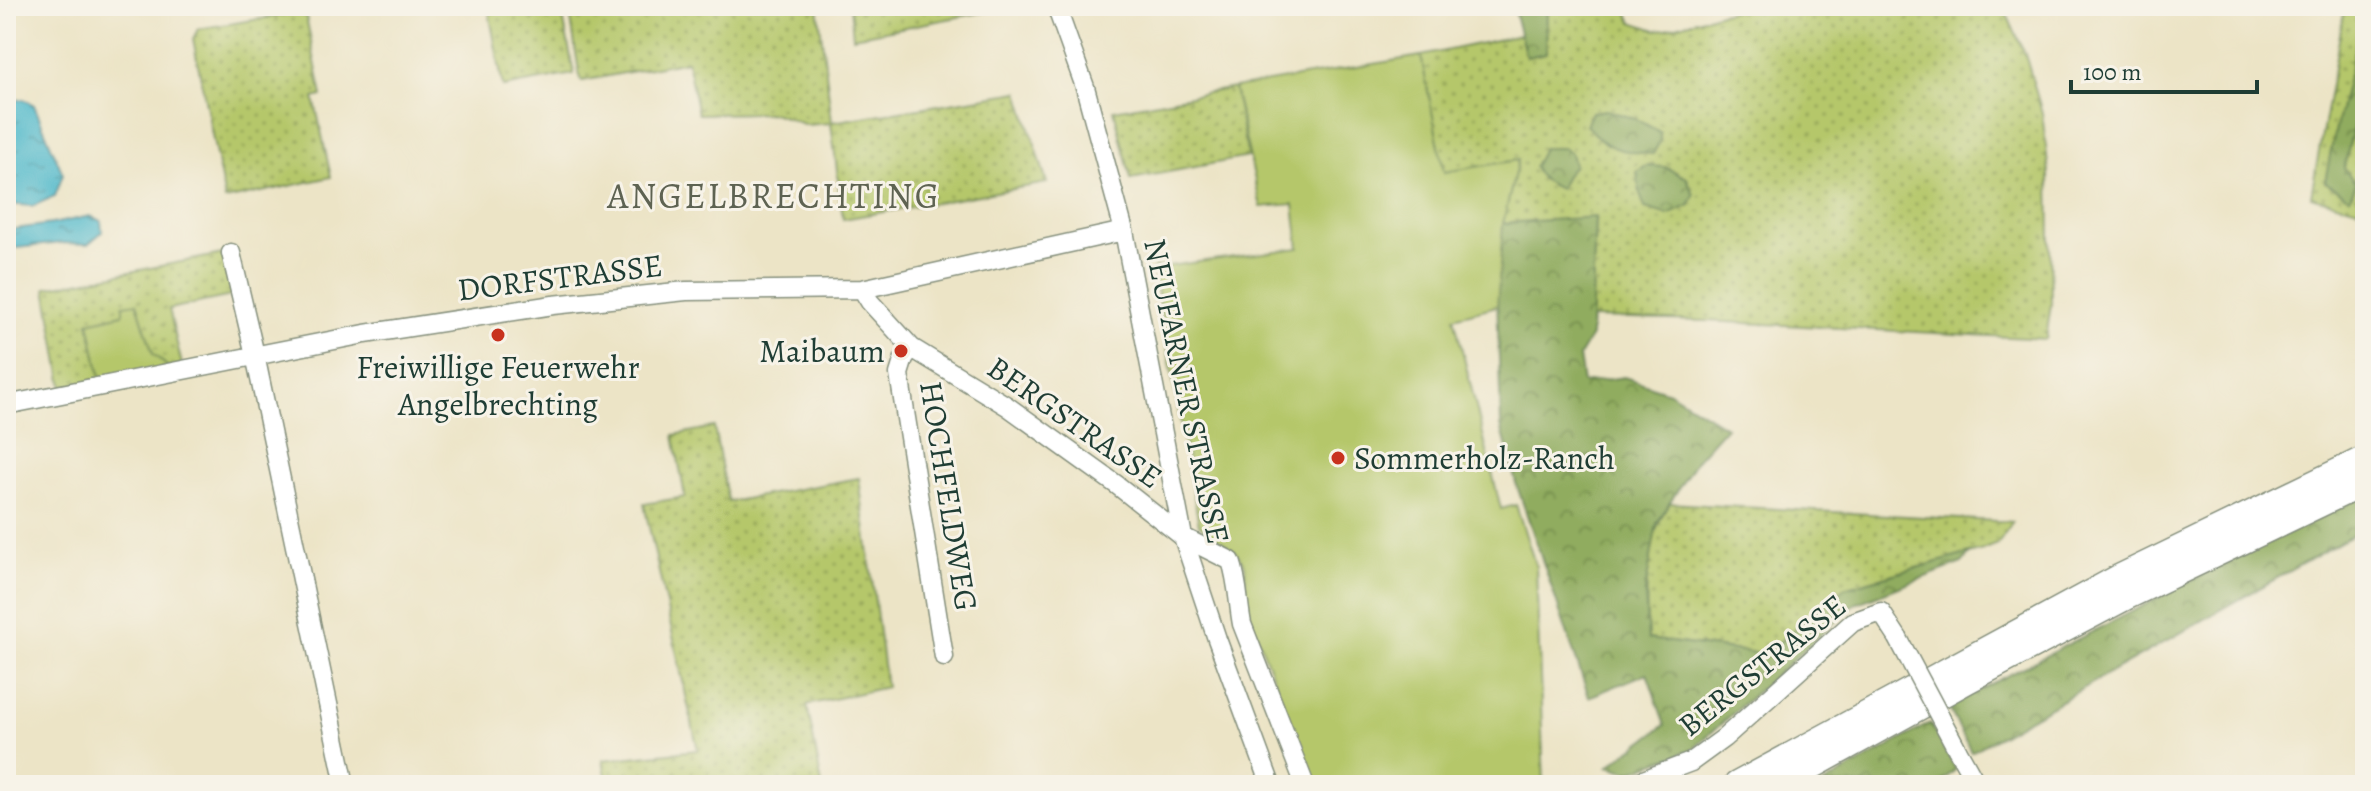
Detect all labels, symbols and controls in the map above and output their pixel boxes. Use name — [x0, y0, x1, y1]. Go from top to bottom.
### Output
scale bar — [2071, 44, 2257, 94]
text: 100 m — [2083, 56, 2142, 88]
district label: ANGELBRECHTING — [606, 171, 941, 220]
street label: NEUFARNER STRASSE — [1133, 234, 1241, 548]
street label: DORFSTRASSE — [455, 243, 665, 311]
marker: Freiwillige Feuerwehr Angelbrechting — [489, 326, 507, 344]
place label: Maibaum — [759, 329, 885, 373]
marker: Maibaum — [892, 342, 910, 360]
place label: Freiwillige Feuerwehr Angelbrechting — [356, 345, 640, 426]
street label: BERGSTRASSE — [979, 345, 1171, 499]
street label: HOCHFELDWEG — [909, 378, 989, 614]
place label: Sommerholz-Ranch — [1354, 436, 1615, 480]
marker: Sommerholz-Ranch — [1329, 449, 1347, 467]
street label: BERGSTRASSE — [1669, 584, 1855, 746]

